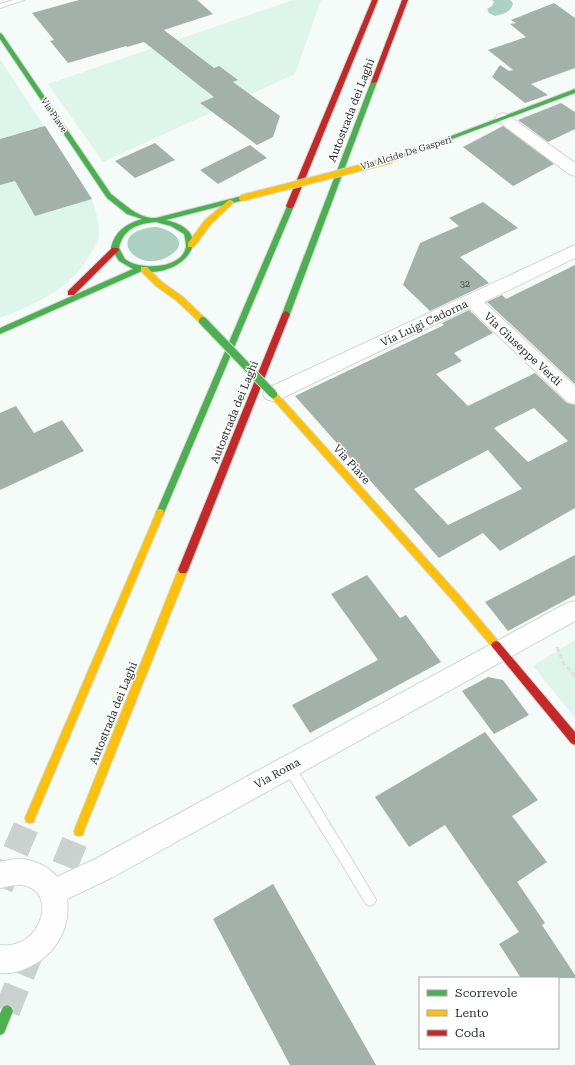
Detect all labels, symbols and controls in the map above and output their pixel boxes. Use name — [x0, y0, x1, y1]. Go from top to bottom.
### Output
street label: Autostrada dei Laghi — [326, 56, 377, 164]
street label: Via Piave — [39, 96, 69, 134]
street label: Via Alcide De Gasperi — [359, 134, 453, 172]
house number: 32 — [460, 279, 470, 289]
street label: Via Luigi Cadorna — [379, 298, 470, 349]
street label: Via Giuseppe Verdi — [481, 310, 565, 389]
street label: Autostrada dei Laghi — [208, 358, 261, 465]
street label: Via Piave — [331, 442, 373, 487]
street label: Autostrada dei Laghi — [87, 659, 140, 766]
street label: Via Roma — [252, 756, 302, 791]
legend — [419, 977, 559, 1049]
text: Scorrevole — [455, 986, 518, 1000]
text: Lento — [455, 1006, 489, 1020]
text: Coda — [455, 1026, 486, 1040]

